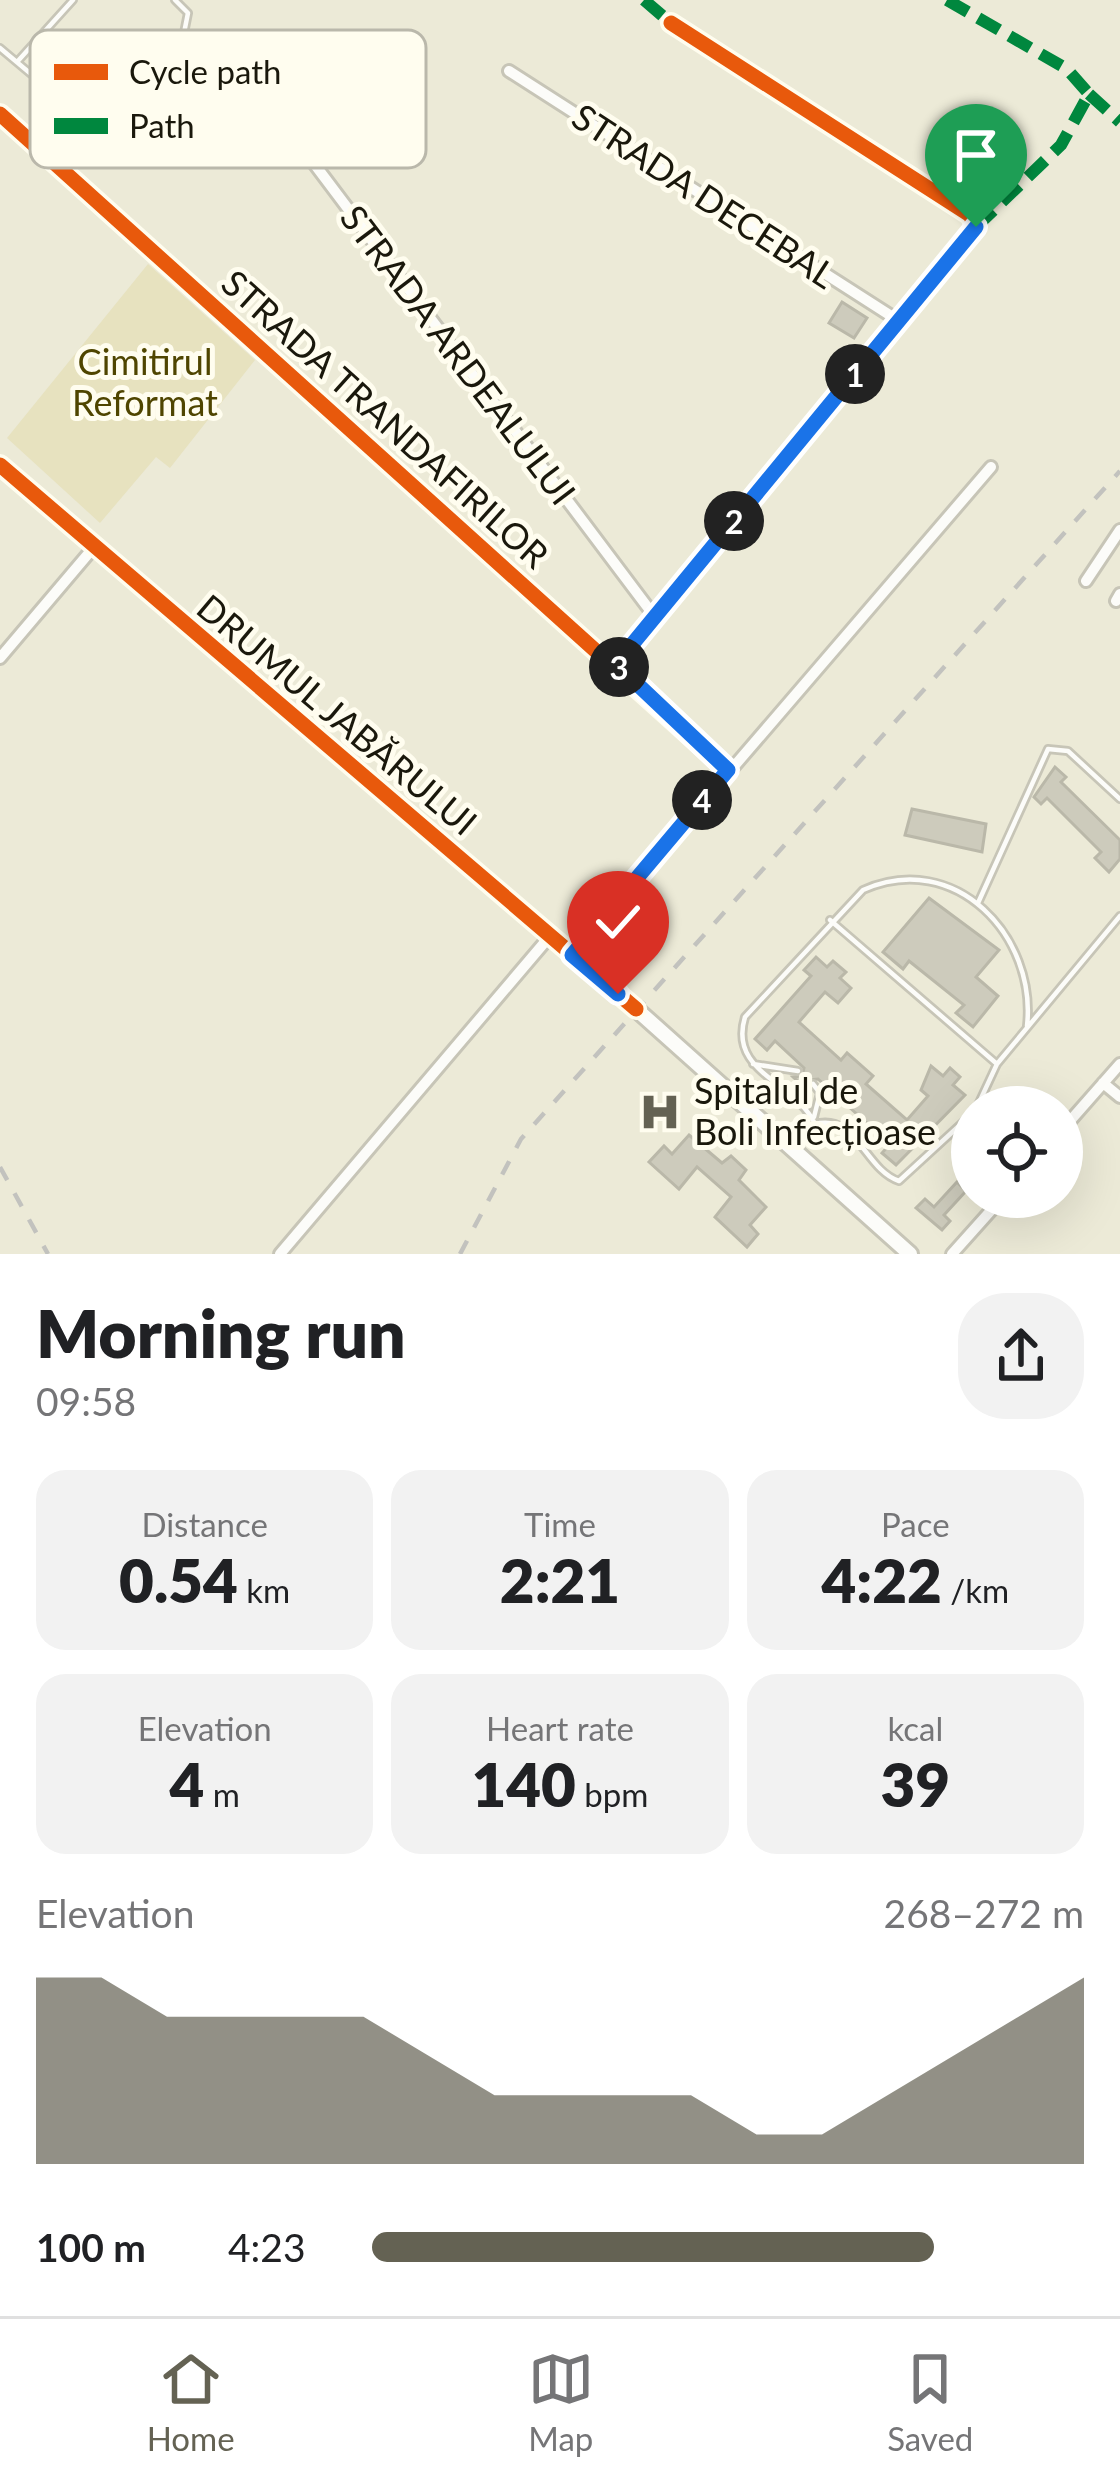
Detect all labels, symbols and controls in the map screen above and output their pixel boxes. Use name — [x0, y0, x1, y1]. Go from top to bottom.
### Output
legend — [30, 30, 426, 168]
text: Cycle path — [129, 51, 281, 91]
street label: STRADA DECEBAL — [565, 94, 844, 297]
pin — [925, 104, 1027, 227]
text: Path — [129, 105, 195, 145]
icon: arrive — [943, 122, 1009, 188]
street label: STRADA ARDEALULUI — [332, 196, 586, 513]
street label: STRADA TRANDAFIRILOR — [213, 260, 558, 577]
park label: Cimitirul Reformat — [72, 339, 218, 424]
pin: 1 — [825, 344, 885, 404]
text: 1 — [845, 354, 865, 394]
pin: 2 — [704, 491, 764, 551]
text: 2 — [724, 501, 744, 541]
street label: DRUMUL JABĂRULUI — [189, 584, 486, 844]
pin: 3 — [589, 637, 649, 697]
text: 3 — [609, 647, 629, 687]
pin: 4 — [672, 770, 732, 830]
text: 4 — [692, 780, 712, 820]
pin — [567, 871, 669, 994]
icon: check — [585, 889, 651, 955]
place label: Spitalul de Boli Infecțioase — [694, 1068, 936, 1153]
map controls — [951, 1086, 1083, 1218]
button: locate — [951, 1086, 1083, 1218]
hospital icon: Spitalul de Boli Infecțioase — [637, 1089, 683, 1135]
text: Morning run — [36, 1293, 406, 1372]
button: share — [958, 1293, 1084, 1419]
text: 09:58 — [36, 1378, 136, 1424]
text: Distance — [141, 1504, 268, 1544]
text: Time — [524, 1504, 596, 1544]
text: Pace — [881, 1504, 950, 1544]
text: 0.54 — [119, 1544, 238, 1616]
text: 2:21 — [500, 1544, 620, 1616]
text: 4:22 — [822, 1544, 942, 1616]
text: km — [238, 1570, 290, 1610]
text: /km — [942, 1570, 1009, 1610]
text: Elevation — [138, 1708, 272, 1748]
text: Heart rate — [486, 1708, 634, 1748]
text: kcal — [887, 1708, 943, 1748]
text: 4 — [169, 1748, 204, 1820]
text: 140 — [472, 1748, 576, 1820]
text: 39 — [881, 1748, 950, 1820]
text: m — [204, 1774, 240, 1814]
text: bpm — [576, 1774, 648, 1814]
text: Elevation — [36, 1890, 194, 1936]
text: 268–272 m — [884, 1890, 1084, 1936]
text: 100 m — [36, 2224, 146, 2270]
text: 4:23 — [228, 2224, 306, 2270]
tab: Home — [147, 2346, 235, 2458]
tab: Map — [528, 2346, 594, 2458]
tab: Saved — [887, 2346, 973, 2458]

